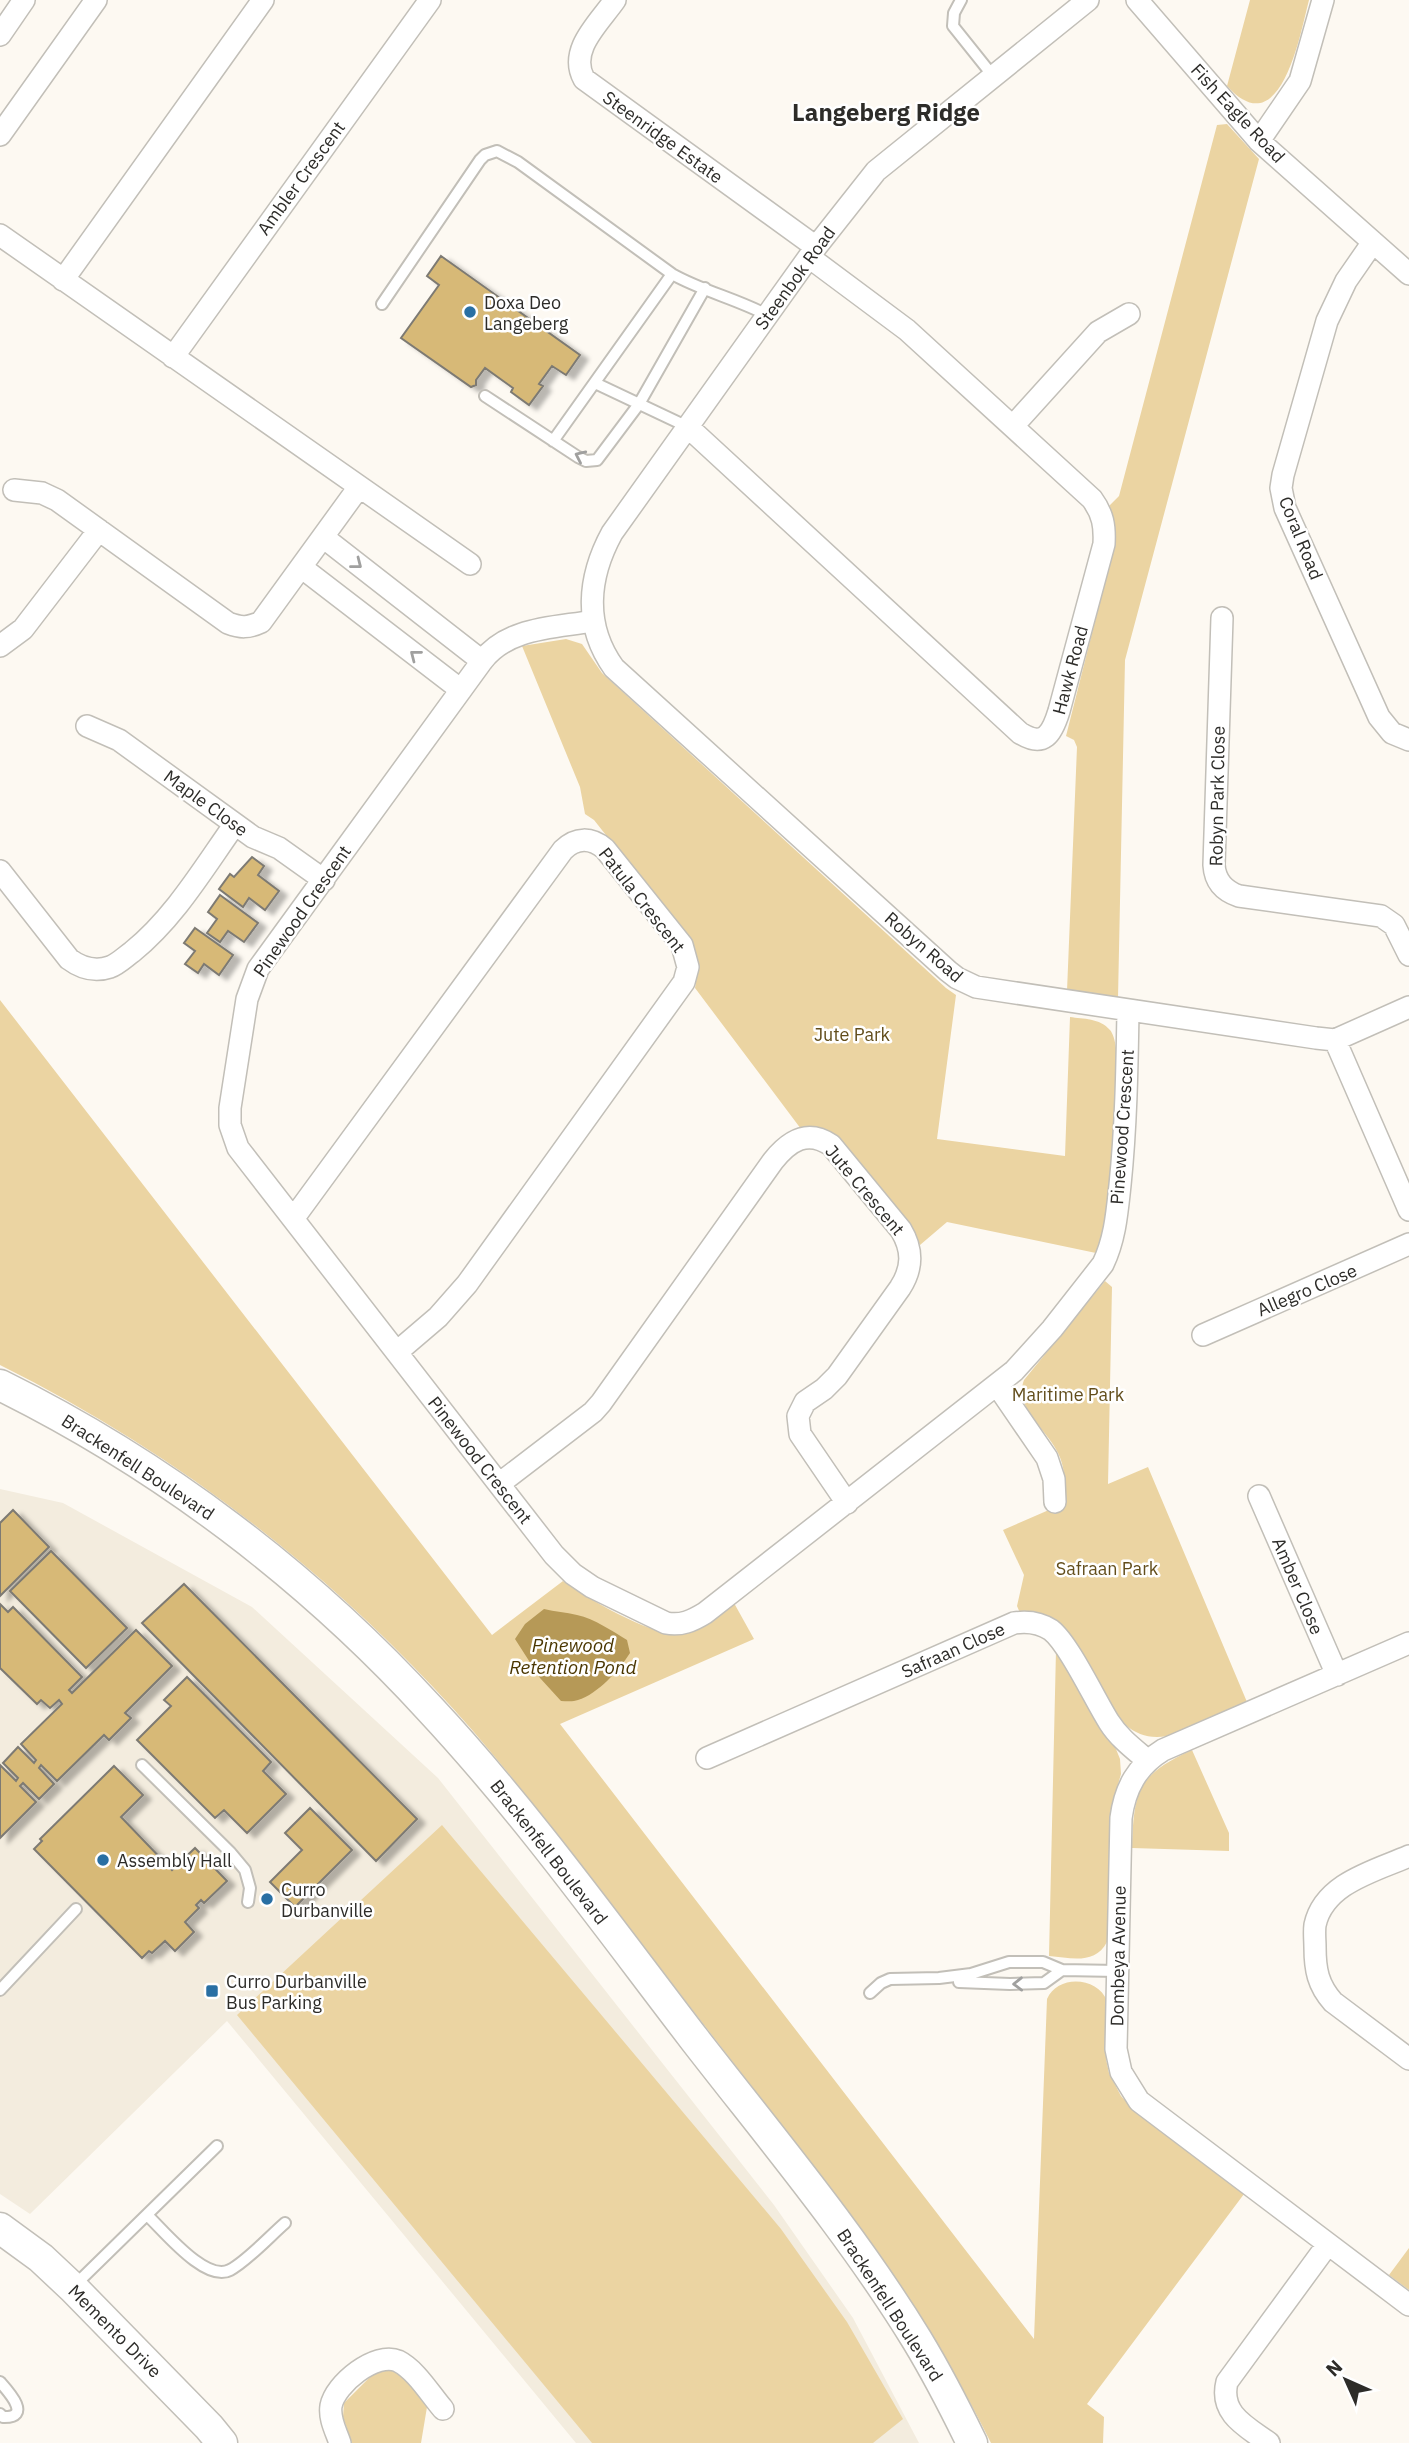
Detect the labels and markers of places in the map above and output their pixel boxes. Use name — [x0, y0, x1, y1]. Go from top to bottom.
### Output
place label: Doxa Deo Langeberg — [484, 291, 569, 335]
marker: Doxa Deo Langeberg — [462, 304, 478, 320]
place label: Assembly Hall — [117, 1849, 232, 1872]
marker: Assembly Hall — [95, 1852, 111, 1868]
place label: Curro Durbanville — [281, 1878, 373, 1922]
marker: Curro Durbanville — [259, 1891, 275, 1907]
place label: Curro Durbanville Bus Parking — [226, 1970, 367, 2014]
marker: Curro Durbanville Bus Parking — [204, 1983, 220, 1999]

